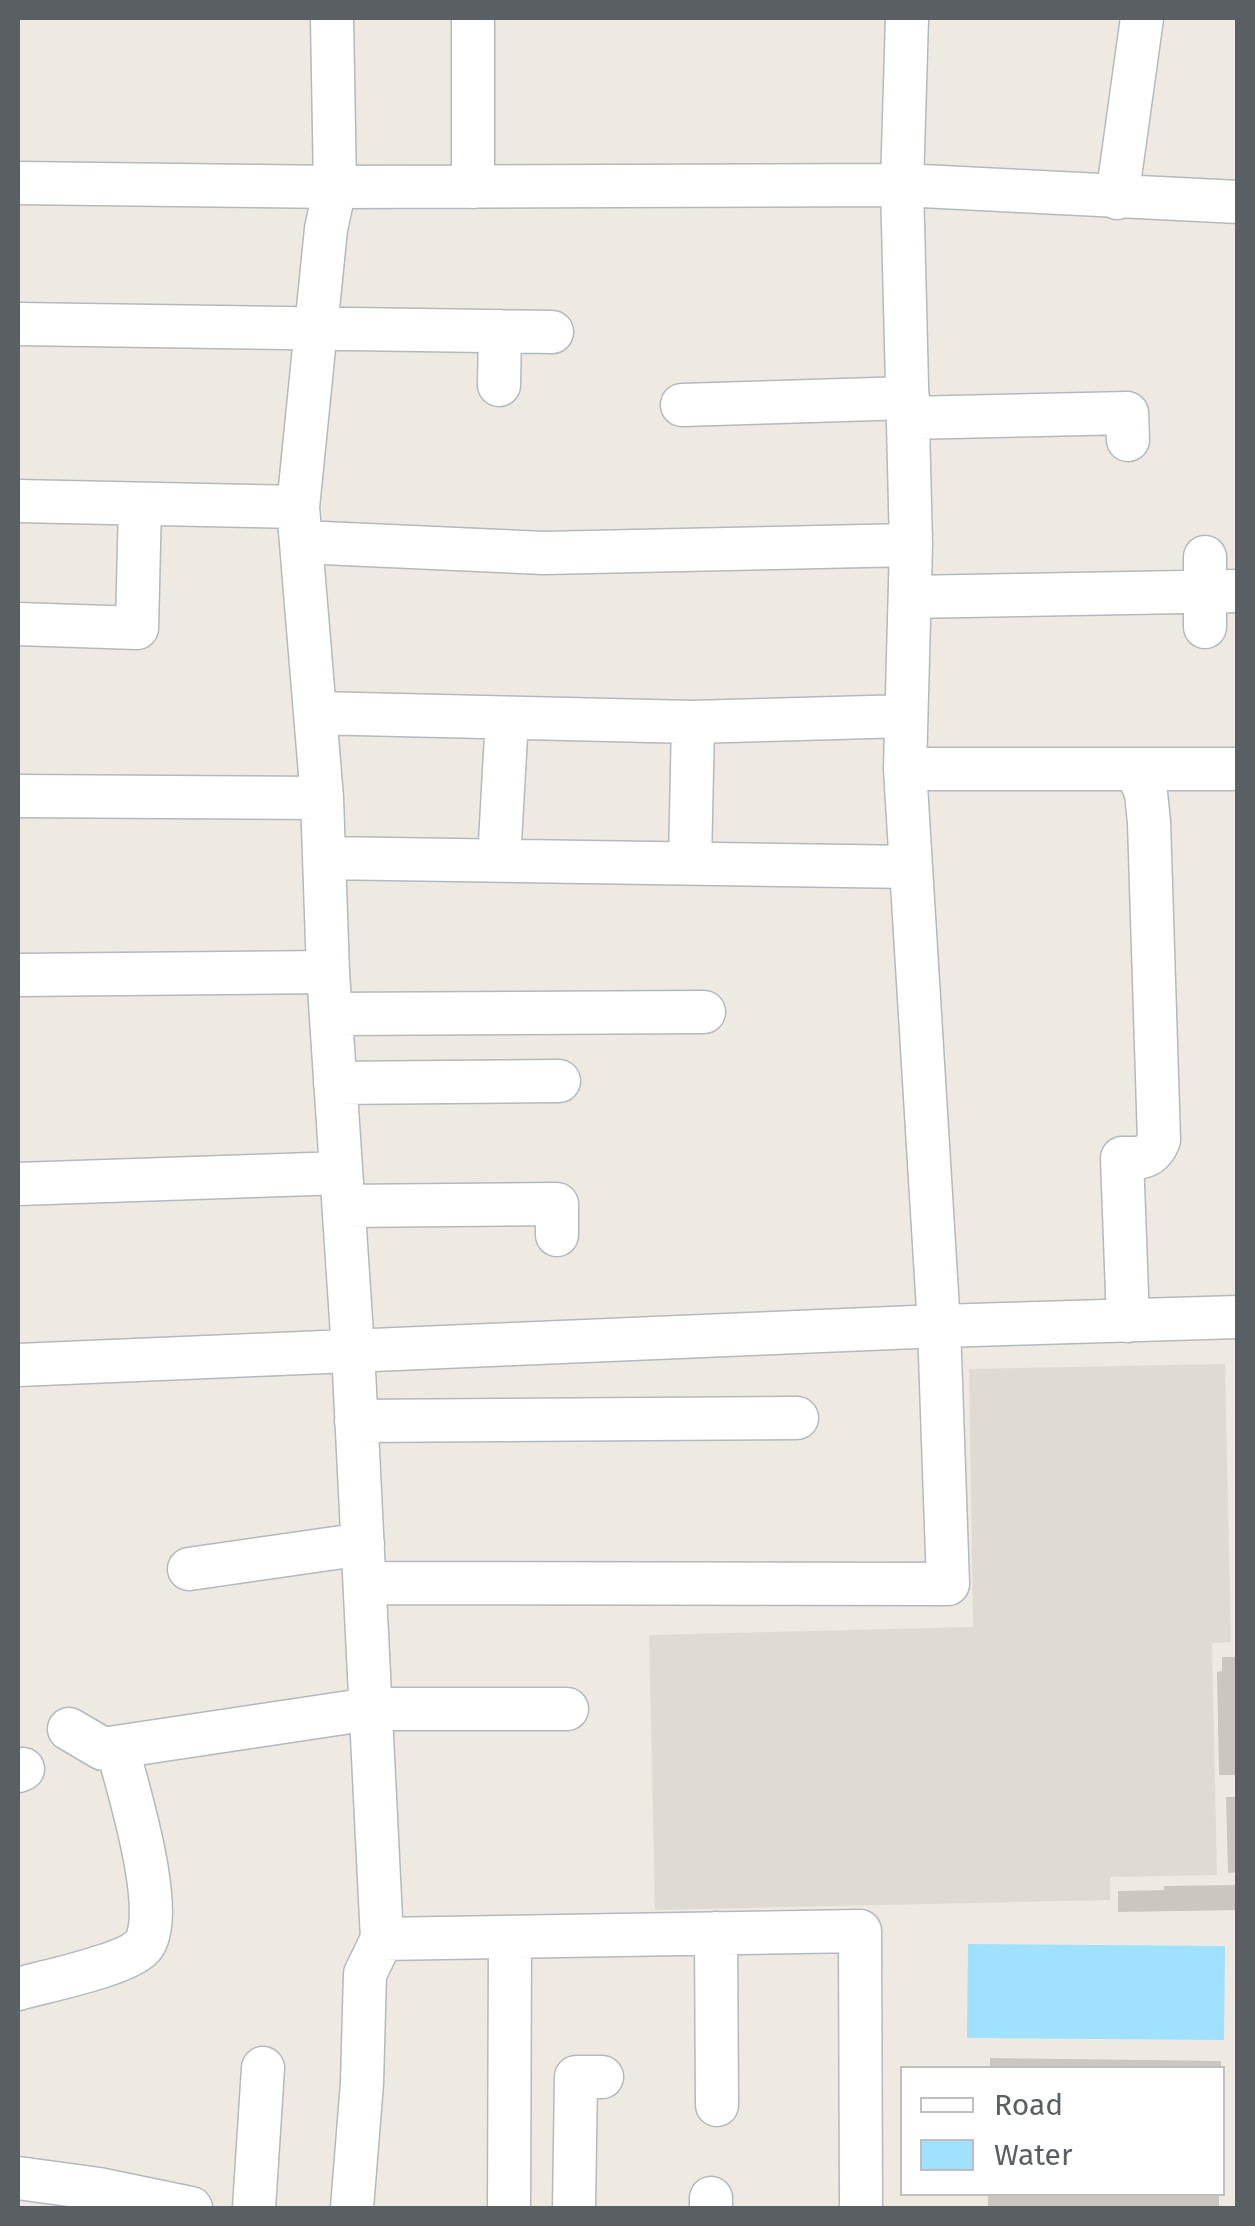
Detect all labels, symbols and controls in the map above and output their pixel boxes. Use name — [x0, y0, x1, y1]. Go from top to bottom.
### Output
legend — [900, 2066, 1225, 2196]
text: Road — [994, 2087, 1063, 2123]
text: Water — [994, 2137, 1073, 2173]

